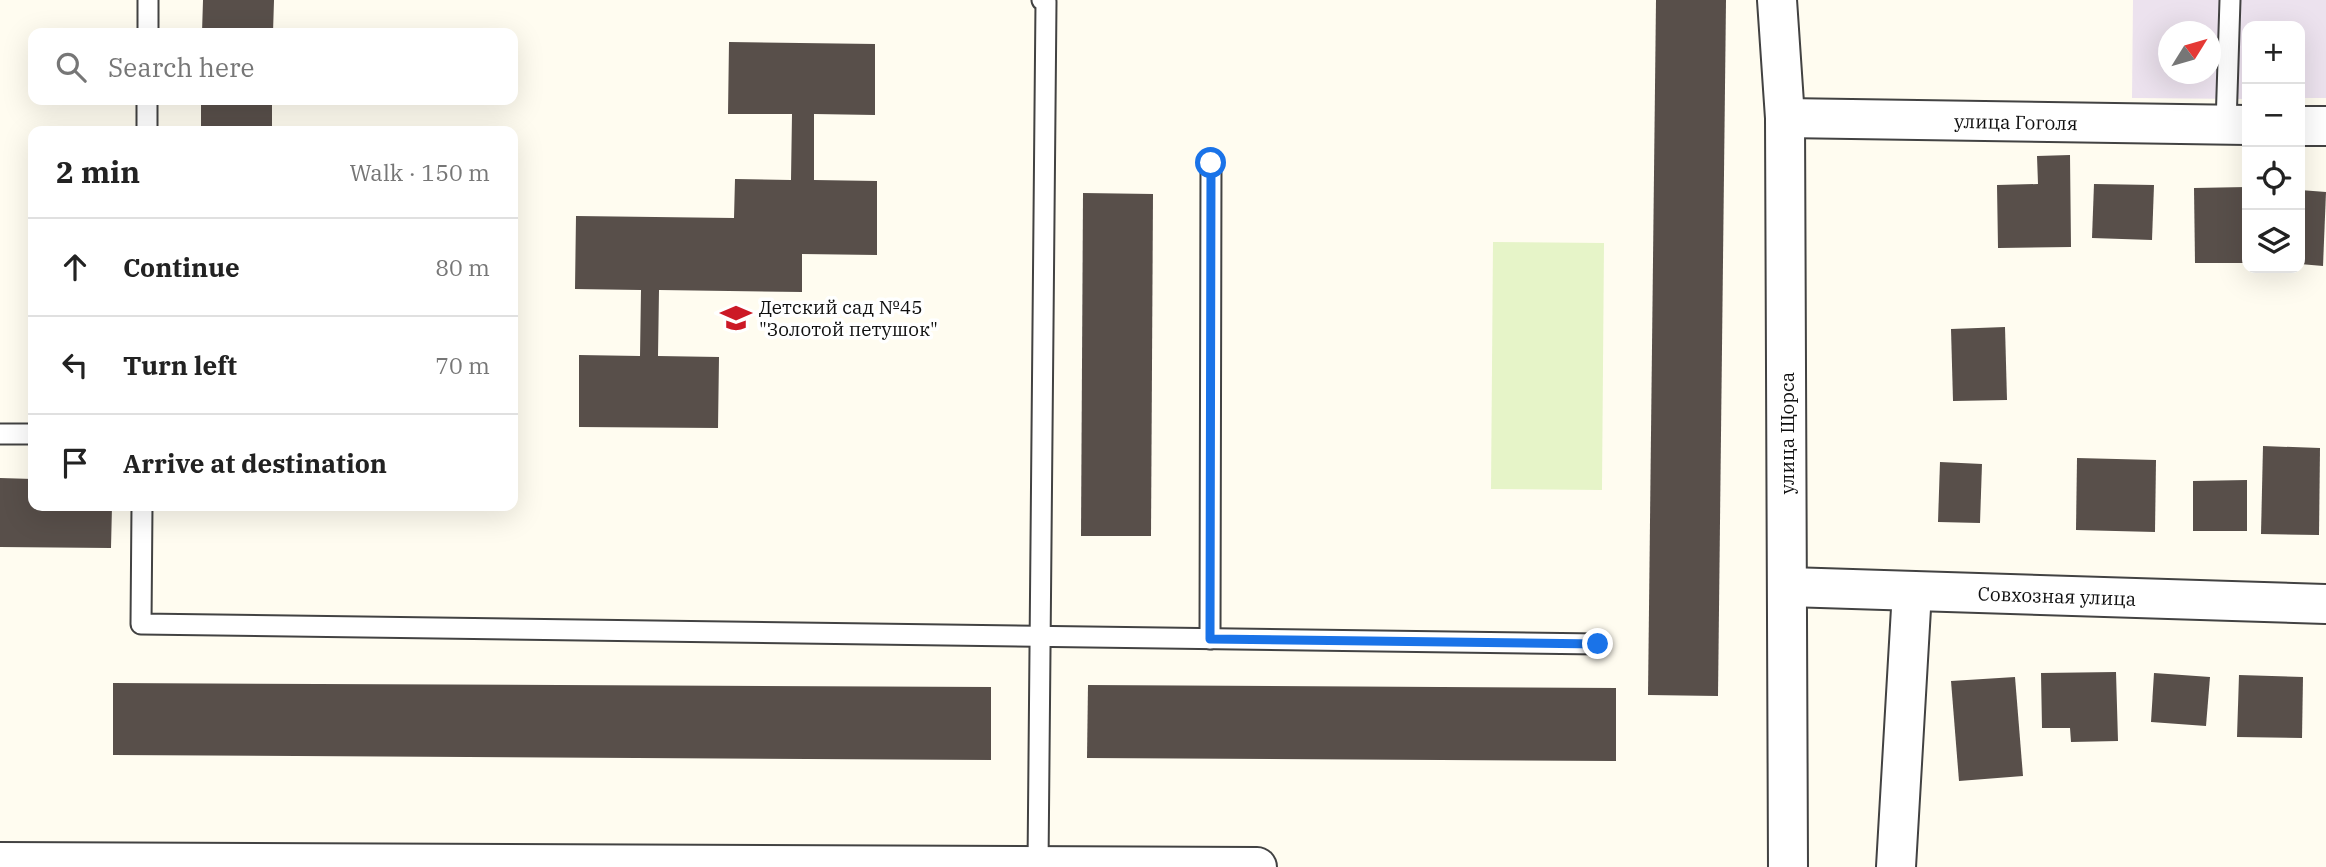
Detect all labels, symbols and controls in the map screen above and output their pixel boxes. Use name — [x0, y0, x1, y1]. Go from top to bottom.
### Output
north arrow — [2158, 21, 2221, 84]
map controls — [2242, 21, 2305, 273]
button: + — [2242, 21, 2305, 84]
search box — [28, 28, 518, 105]
icon: search — [52, 48, 90, 86]
text: Search here — [108, 50, 254, 84]
button: − — [2242, 84, 2305, 147]
street label: улица Гоголя — [1954, 109, 2078, 135]
route start — [1195, 147, 1226, 178]
button: locate — [2242, 147, 2305, 210]
text: 2 min — [56, 152, 140, 191]
text: Walk · 150 m — [349, 157, 490, 187]
button: layers — [2242, 210, 2305, 273]
icon: ahead — [56, 248, 94, 286]
text: Continue — [123, 250, 240, 284]
text: 80 m — [435, 252, 490, 282]
place label: Детский сад №45 "Золотой петушок" — [759, 295, 938, 341]
school or university icon: Детский сад №45 "Золотой петушок" — [719, 301, 753, 335]
icon: left — [56, 346, 94, 384]
text: Turn left — [123, 348, 237, 382]
text: 70 m — [435, 350, 490, 380]
street label: улица Щорса — [1775, 372, 1799, 494]
icon: arrive — [56, 444, 94, 482]
text: Arrive at destination — [123, 446, 387, 480]
street label: Совхозная улица — [1977, 581, 2137, 611]
route end — [1582, 628, 1613, 659]

